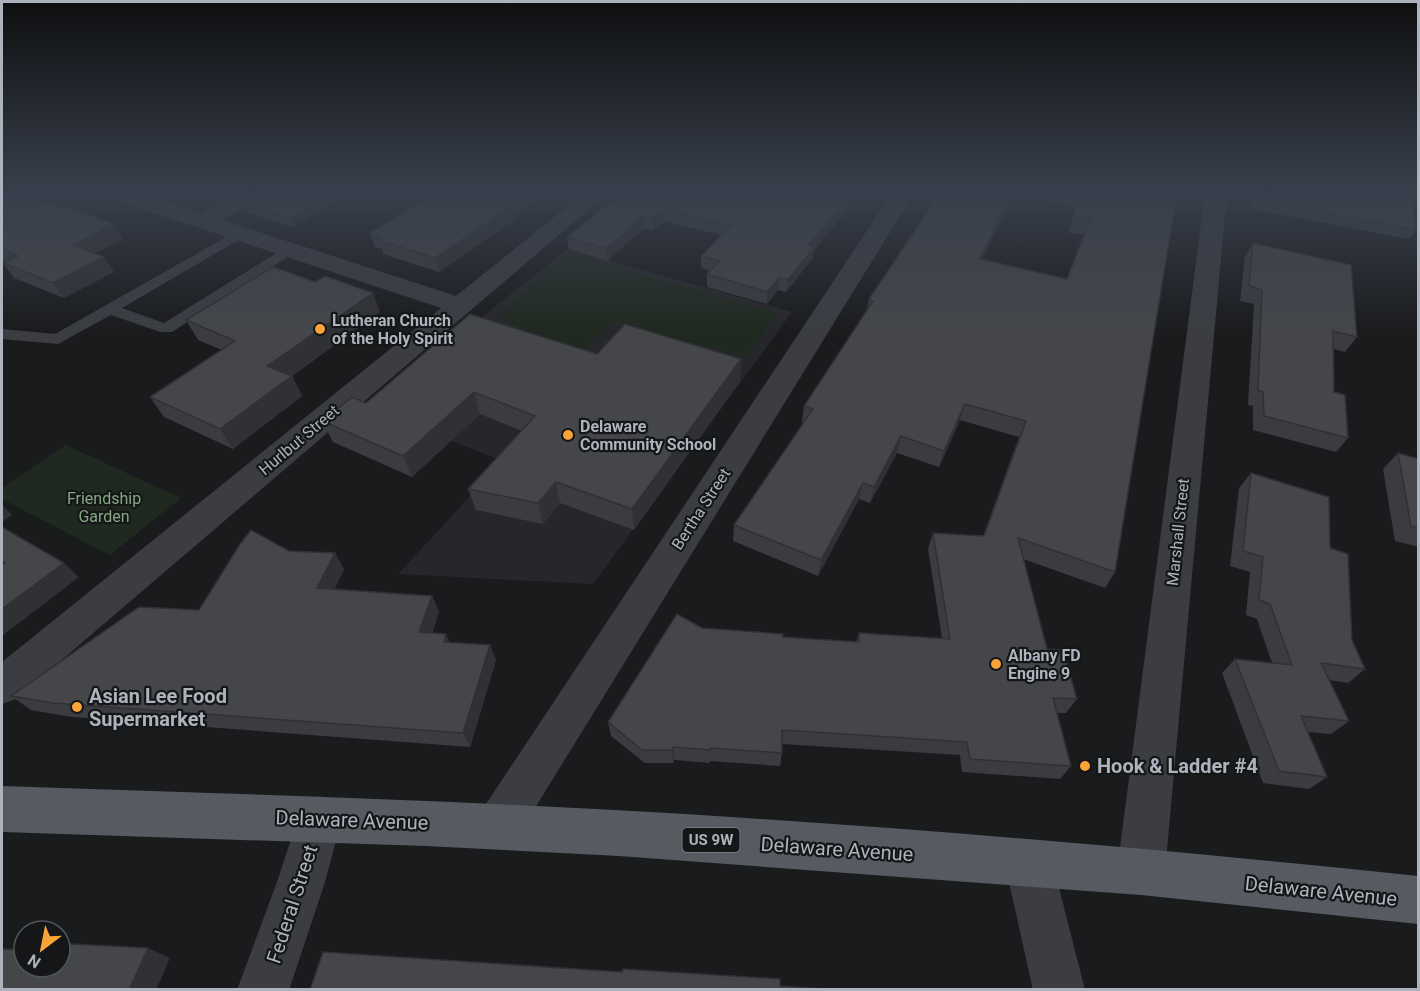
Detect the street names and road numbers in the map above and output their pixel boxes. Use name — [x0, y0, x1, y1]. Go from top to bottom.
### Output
street label: Hurlbut Street — [255, 401, 343, 479]
street label: Bertha Street — [668, 465, 734, 553]
street label: Marshall Street — [1163, 477, 1193, 587]
street label: Delaware Avenue — [275, 805, 429, 835]
road number: US 9W — [682, 828, 740, 852]
street label: Delaware Avenue — [760, 832, 914, 866]
street label: Federal Street — [262, 842, 322, 966]
street label: Delaware Avenue — [1244, 871, 1398, 911]

